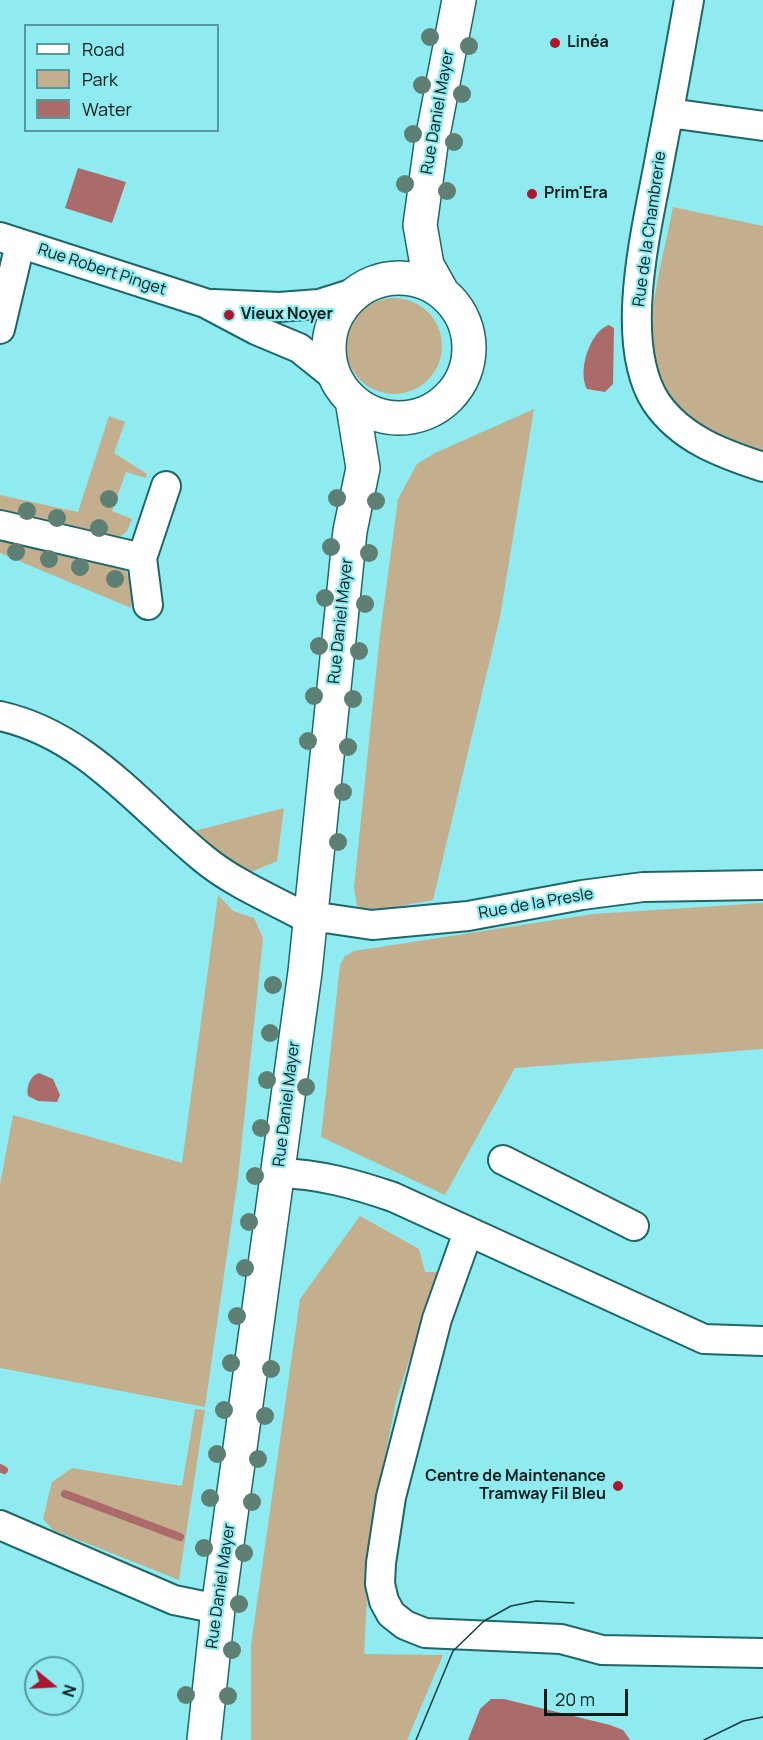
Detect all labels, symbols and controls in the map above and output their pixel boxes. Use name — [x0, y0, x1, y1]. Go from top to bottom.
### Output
legend — [24, 24, 219, 132]
place label: Linéa — [567, 33, 609, 53]
marker: Linéa — [548, 36, 562, 50]
text: Road — [82, 37, 125, 61]
street label: Rue Daniel Mayer — [418, 48, 458, 176]
text: Park — [82, 67, 118, 91]
text: Water — [82, 97, 132, 121]
street label: Rue de la Chambrerie — [630, 150, 670, 308]
place label: Prim'Era — [544, 184, 608, 204]
marker: Prim'Era — [525, 187, 539, 201]
street label: Rue Robert Pinget — [35, 240, 169, 300]
place label: Vieux Noyer — [241, 305, 333, 325]
marker: Vieux Noyer — [222, 308, 236, 322]
street label: Rue Daniel Mayer — [325, 557, 357, 685]
street label: Rue de la Presle — [477, 884, 595, 924]
street label: Rue Daniel Mayer — [270, 1040, 304, 1168]
place label: Centre de Maintenance Tramway Fil Bleu — [425, 1467, 606, 1505]
marker: Centre de Maintenance Tramway Fil Bleu — [611, 1479, 625, 1493]
street label: Rue Daniel Mayer — [203, 1522, 239, 1650]
north arrow — [24, 1656, 84, 1716]
scale bar — [547, 1677, 631, 1715]
text: N — [57, 1682, 81, 1700]
text: 20 m — [555, 1687, 595, 1711]

